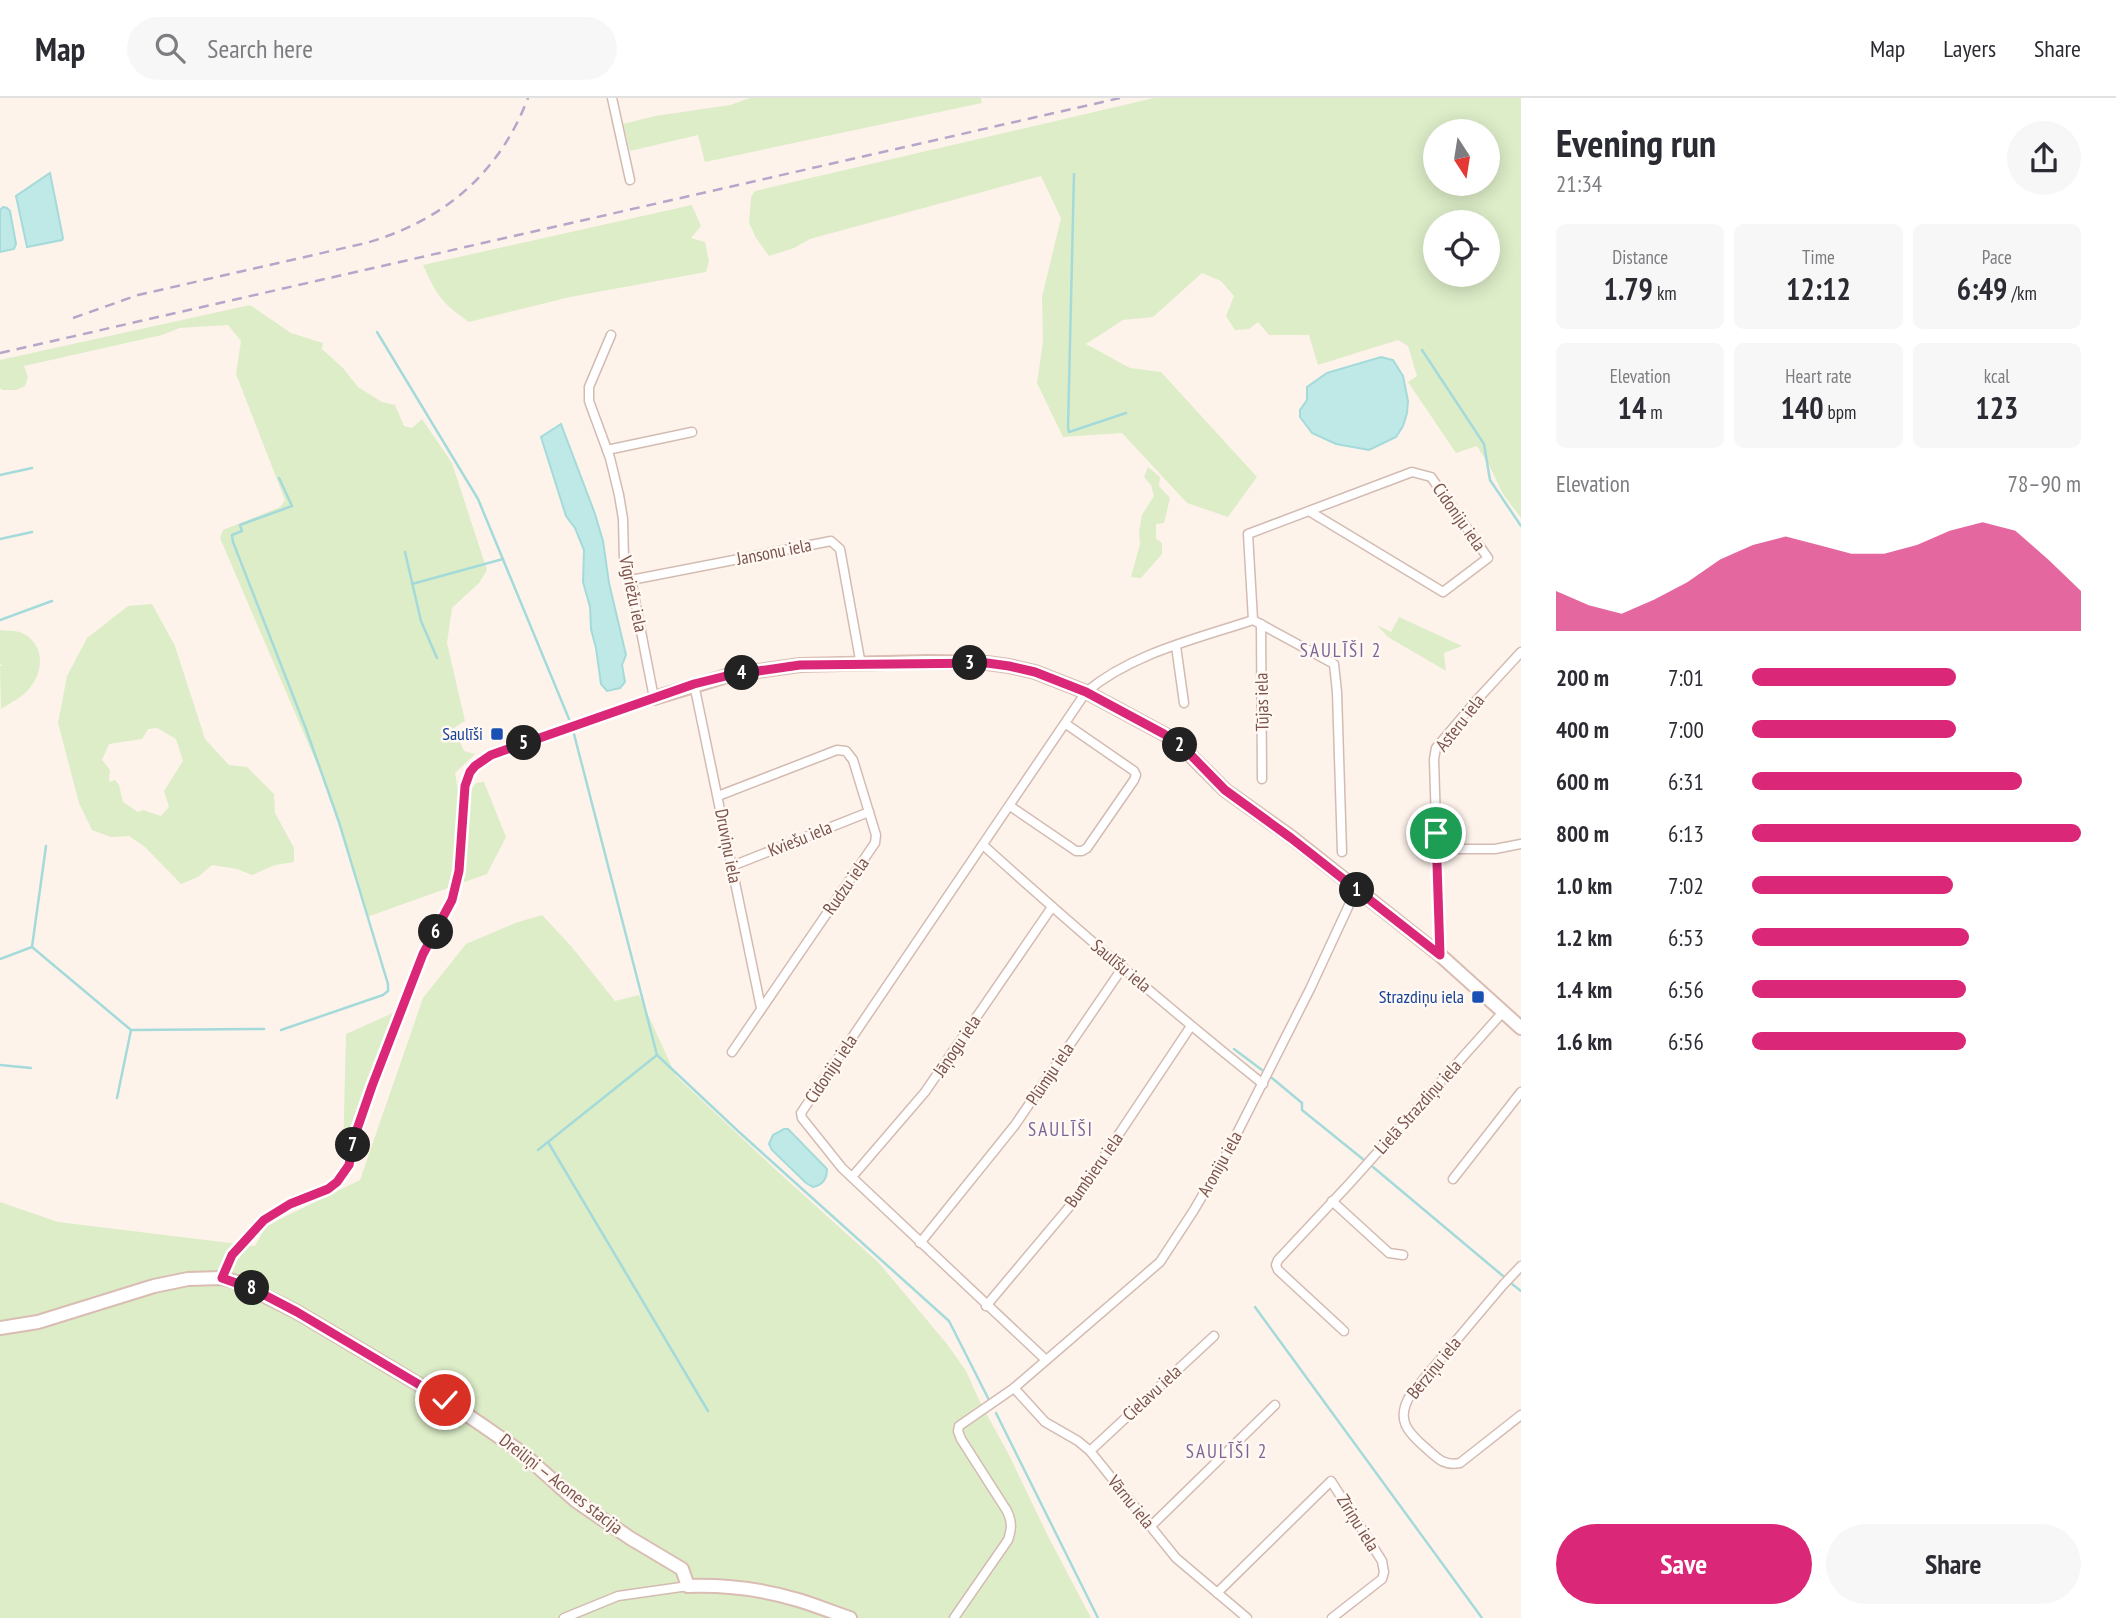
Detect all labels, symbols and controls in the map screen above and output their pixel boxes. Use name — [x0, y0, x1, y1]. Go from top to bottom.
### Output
search box — [127, 17, 617, 80]
text: Map — [35, 27, 85, 70]
icon: search — [151, 29, 189, 67]
text: Search here — [207, 32, 313, 65]
text: Map — [1870, 33, 1905, 64]
text: Layers — [1943, 33, 1996, 64]
text: Share — [2034, 33, 2081, 64]
text: Evening run — [1556, 118, 1716, 167]
north arrow — [1423, 119, 1500, 196]
map controls — [1423, 119, 1500, 287]
button: share — [2007, 121, 2081, 195]
text: 21:34 — [1556, 169, 1602, 198]
button: locate — [1423, 210, 1500, 287]
text: Distance — [1612, 245, 1668, 269]
text: Time — [1802, 245, 1835, 269]
text: Pace — [1982, 245, 2012, 269]
text: 1.79 — [1604, 269, 1653, 308]
text: 12:12 — [1786, 269, 1851, 308]
text: 6:49 — [1957, 269, 2007, 308]
text: km — [1653, 281, 1677, 305]
text: /km — [2007, 281, 2037, 305]
text: Elevation — [1610, 364, 1671, 388]
text: Heart rate — [1785, 364, 1852, 388]
text: kcal — [1984, 364, 2010, 388]
text: 14 — [1618, 388, 1646, 427]
text: 140 — [1781, 388, 1824, 427]
text: 123 — [1975, 388, 2018, 427]
text: m — [1646, 400, 1663, 424]
text: bpm — [1824, 400, 1856, 424]
text: Elevation — [1556, 469, 1630, 498]
text: 78–90 m — [2008, 469, 2081, 498]
street label: Cidoniju iela — [1428, 478, 1491, 555]
street label: Jansonu iela — [734, 533, 813, 570]
street label: Vīgriežu iela — [614, 553, 653, 634]
district label: SAULĪŠI 2 — [1300, 638, 1382, 662]
pin: 3 — [953, 646, 988, 680]
text: 3 — [965, 650, 974, 674]
pin: 4 — [724, 656, 760, 690]
text: 4 — [737, 660, 746, 684]
text: 200 m — [1556, 663, 1609, 692]
text: 7:01 — [1668, 663, 1704, 692]
street label: Tūjas iela — [1249, 673, 1274, 731]
street label: Asteru iela — [1430, 690, 1489, 756]
text: 400 m — [1556, 715, 1609, 744]
text: 7:00 — [1668, 715, 1704, 744]
place label: Saulīši — [442, 722, 483, 745]
marker: Saulīši — [489, 726, 505, 742]
pin: 5 — [506, 726, 542, 760]
pin: 2 — [1162, 728, 1198, 762]
text: 5 — [519, 730, 528, 754]
text: 2 — [1175, 732, 1184, 756]
text: 600 m — [1556, 767, 1609, 796]
text: 6:31 — [1668, 767, 1704, 796]
pin — [1406, 803, 1466, 863]
street label: Druviņu iela — [710, 807, 747, 885]
icon: arrive — [1417, 814, 1455, 852]
street label: Kviešu iela — [765, 815, 835, 862]
text: 800 m — [1556, 819, 1609, 848]
text: 6:13 — [1668, 819, 1704, 848]
street label: Rudzu iela — [818, 852, 874, 919]
text: 1.0 km — [1556, 871, 1612, 900]
text: 7:02 — [1668, 871, 1704, 900]
pin: 1 — [1340, 872, 1374, 908]
text: 1 — [1352, 877, 1361, 901]
pin: 6 — [418, 914, 453, 950]
text: 6 — [431, 919, 440, 943]
text: 1.2 km — [1556, 923, 1612, 952]
text: 6:53 — [1668, 923, 1704, 952]
street label: Saulīšu iela — [1087, 934, 1156, 997]
text: 1.4 km — [1556, 975, 1612, 1004]
text: 6:56 — [1668, 975, 1704, 1004]
place label: Strazdiņu iela — [1379, 985, 1464, 1008]
marker: Strazdiņu iela — [1470, 989, 1486, 1005]
street label: Jāņogu iela — [927, 1011, 986, 1082]
text: 1.6 km — [1556, 1027, 1612, 1056]
text: 6:56 — [1668, 1027, 1704, 1056]
street label: Cidoniju iela — [799, 1030, 862, 1107]
street label: Plūmju iela — [1020, 1038, 1079, 1109]
street label: Lielā Strazdiņu iela — [1369, 1055, 1466, 1159]
district label: SAULĪŠI — [1028, 1117, 1094, 1141]
street label: Aroniju iela — [1192, 1127, 1247, 1200]
pin: 7 — [336, 1128, 370, 1162]
street label: Bumbieru iela — [1059, 1128, 1128, 1212]
text: 7 — [348, 1132, 357, 1156]
pin: 8 — [234, 1270, 270, 1306]
text: 8 — [247, 1275, 256, 1299]
street label: Bērziņu iela — [1402, 1332, 1466, 1403]
street label: Cielavu iela — [1117, 1360, 1186, 1426]
pin — [415, 1370, 475, 1430]
icon: check — [426, 1381, 464, 1419]
street label: Dreiliņi — Acones stacija — [495, 1428, 628, 1539]
district label: SAULĪŠI 2 — [1186, 1439, 1268, 1463]
street label: Vārnu iela — [1102, 1470, 1160, 1533]
street label: Zīriņu iela — [1332, 1490, 1385, 1556]
button: Save — [1556, 1524, 1812, 1604]
button: Share — [1826, 1524, 2081, 1604]

